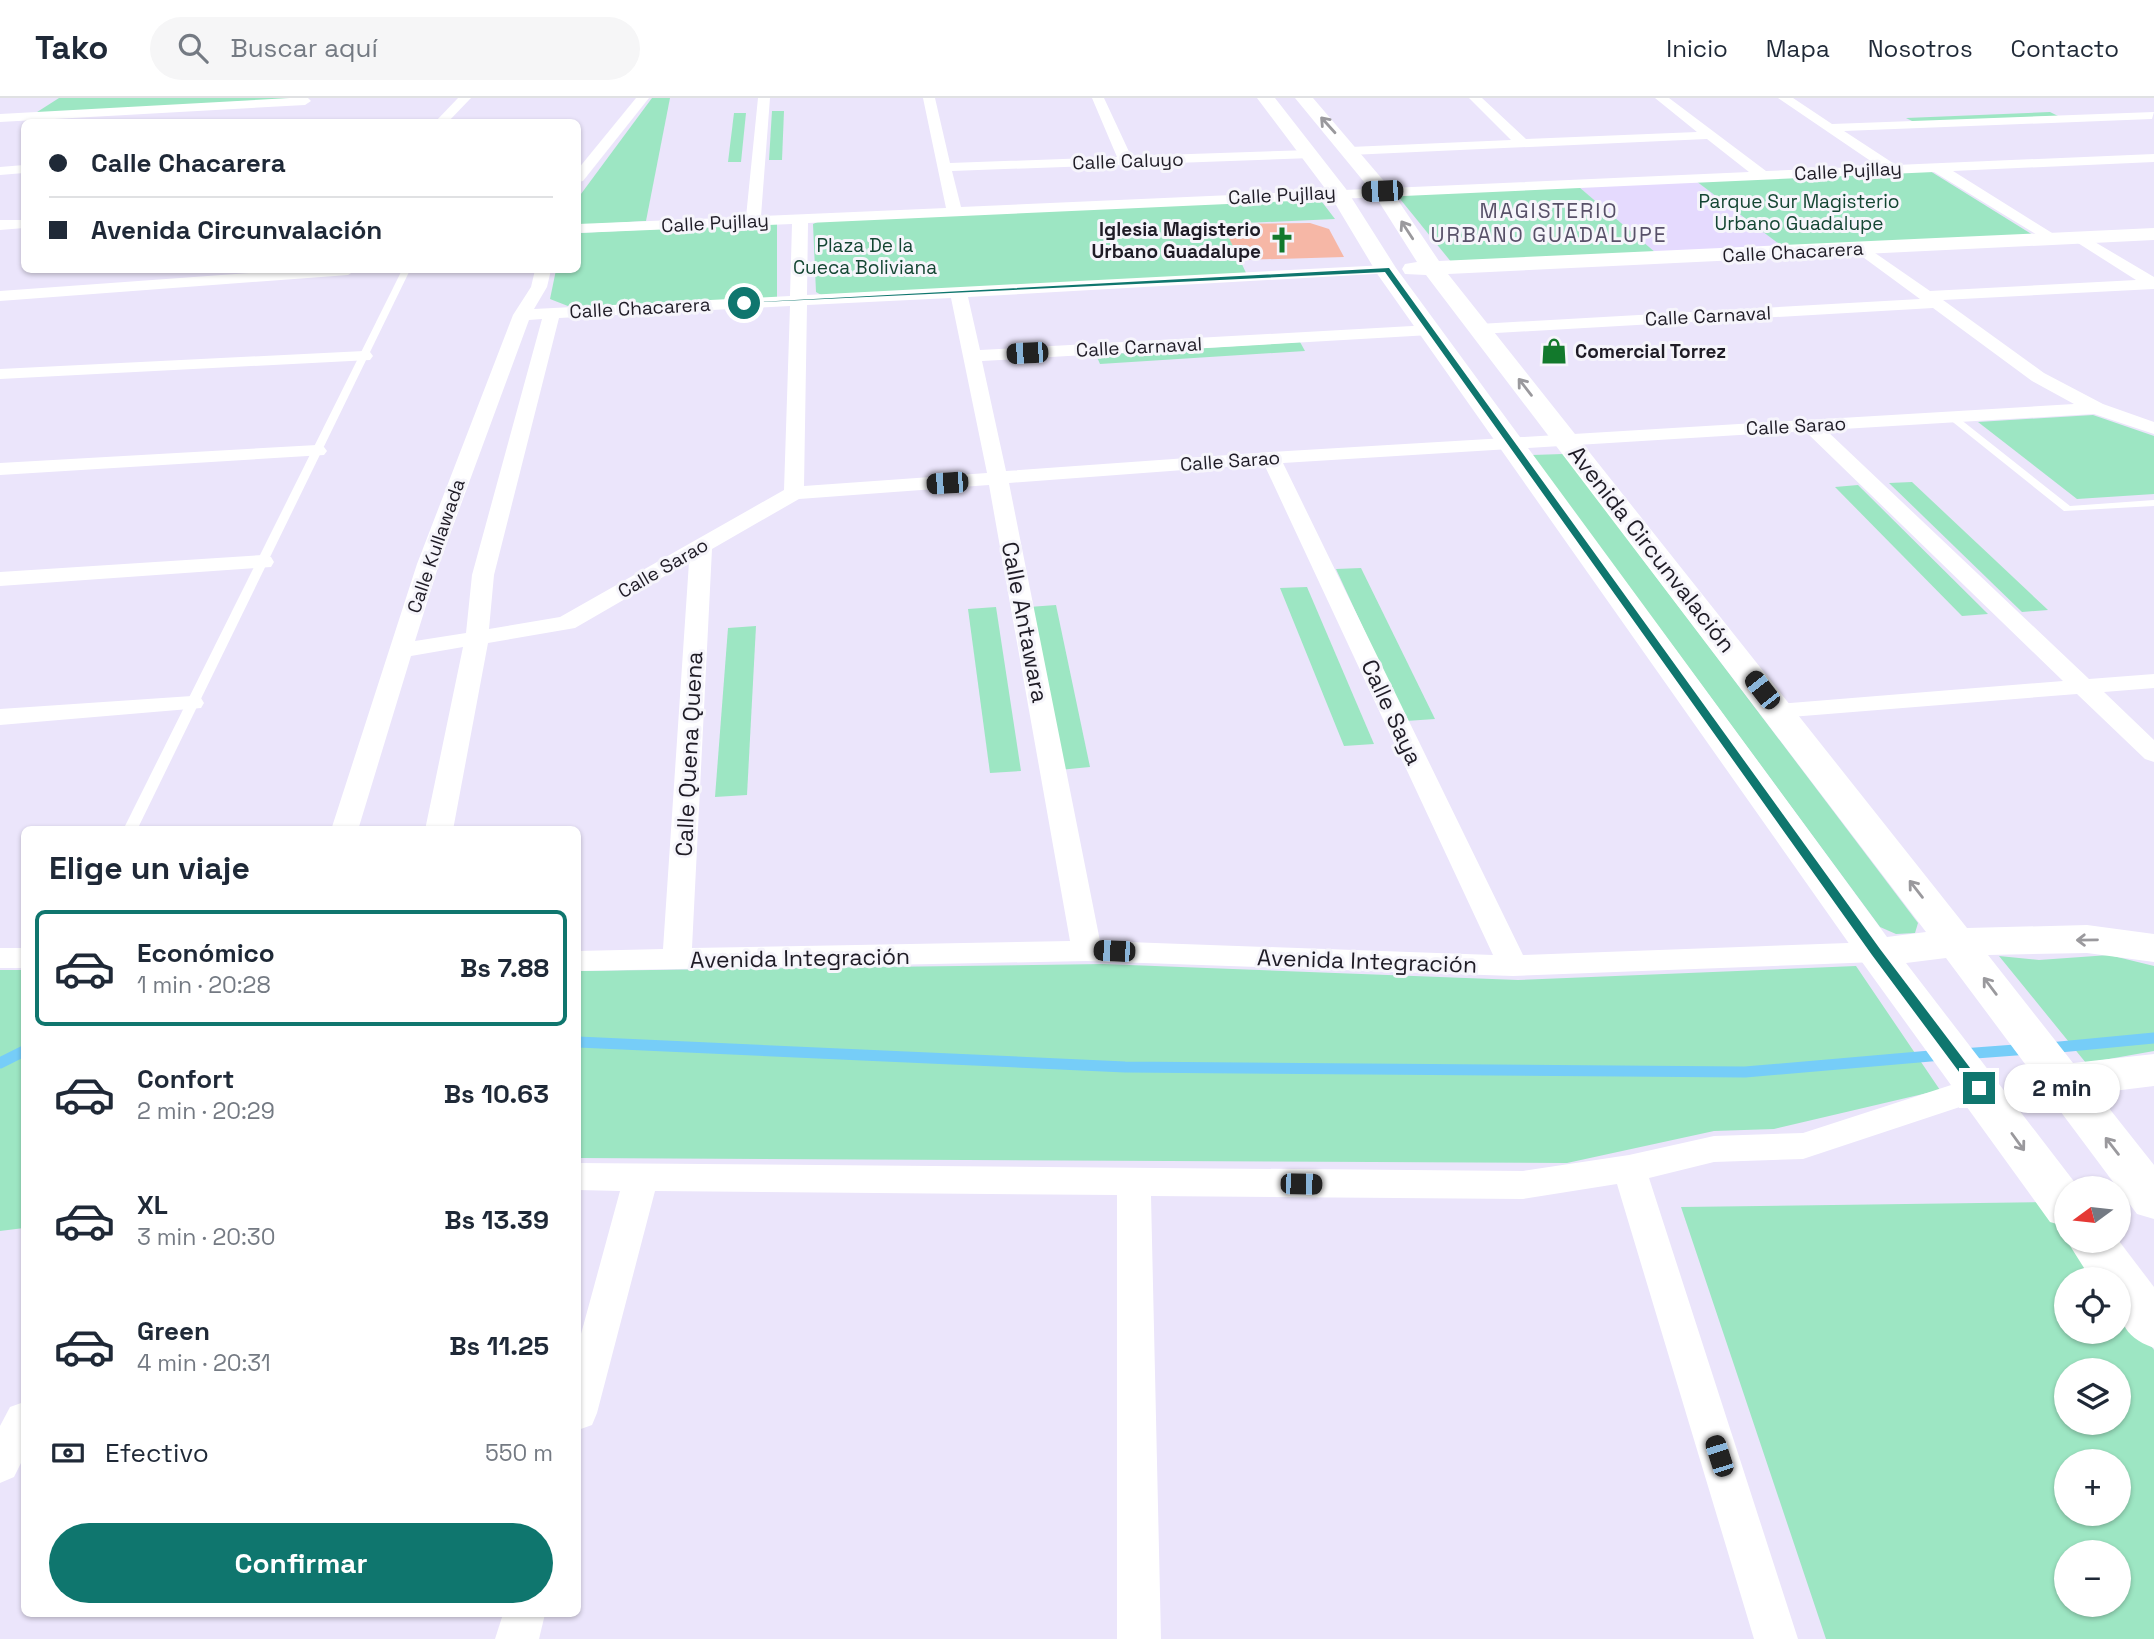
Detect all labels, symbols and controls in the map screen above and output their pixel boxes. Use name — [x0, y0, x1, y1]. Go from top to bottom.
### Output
search box — [150, 17, 640, 80]
text: Tako — [35, 27, 108, 69]
icon: search — [174, 29, 212, 67]
text: Buscar aquí — [230, 31, 378, 65]
text: Inicio — [1666, 33, 1728, 64]
text: Mapa — [1766, 33, 1830, 64]
text: Nosotros — [1868, 33, 1973, 64]
text: Contacto — [2011, 33, 2119, 64]
one-way arrow — [1320, 117, 1336, 135]
text: Calle Chacarera — [91, 146, 286, 180]
street label: Calle Caluyo — [1072, 147, 1184, 175]
street label: Calle Pujllay — [1793, 156, 1903, 186]
street label: Calle Pujllay — [1227, 180, 1337, 210]
car — [1361, 180, 1404, 202]
park label: Parque Sur Magisterio Urbano Guadalupe — [1698, 189, 1900, 236]
district label: MAGISTERIO URBANO GUADALUPE — [1431, 197, 1667, 248]
street label: Calle Pujllay — [660, 208, 770, 238]
text: Avenida Circunvalación — [91, 213, 382, 247]
place label: Iglesia Magisterio Urbano Guadalupe — [1091, 217, 1261, 264]
one-way arrow — [1400, 220, 1414, 240]
church icon: Iglesia Magisterio Urbano Guadalupe — [1267, 225, 1297, 255]
park label: Plaza De la Cueca Boliviana — [793, 233, 937, 280]
street label: Calle Chacarera — [1722, 236, 1864, 268]
route start — [728, 287, 760, 319]
street label: Calle Chacarera — [569, 292, 711, 324]
street label: Calle Carnaval — [1644, 300, 1772, 332]
street label: Calle Carnaval — [1075, 331, 1203, 363]
shop icon: Comercial Torrez — [1539, 336, 1569, 366]
place label: Comercial Torrez — [1575, 339, 1726, 364]
car — [1006, 341, 1049, 365]
one-way arrow — [1517, 378, 1532, 396]
street label: Calle Sarao — [1745, 411, 1847, 441]
street label: Avenida Circunvalación — [1562, 439, 1742, 659]
street label: Calle Sarao — [1179, 445, 1281, 477]
car — [926, 471, 969, 495]
street label: Calle Kullawada — [401, 475, 471, 617]
street label: Calle Sarao — [613, 532, 713, 604]
street label: Calle Antawara — [995, 539, 1055, 705]
street label: Calle Quena Quena — [669, 651, 709, 857]
street label: Calle Saya — [1355, 654, 1429, 770]
car — [1741, 667, 1784, 713]
text: Elige un viaje — [49, 848, 250, 888]
one-way arrow — [1908, 880, 1923, 898]
one-way arrow — [2075, 933, 2098, 946]
text: Económico — [137, 936, 275, 970]
icon: car — [53, 937, 116, 1000]
car — [1093, 940, 1136, 962]
street label: Avenida Integración — [690, 941, 910, 975]
street label: Avenida Integración — [1256, 942, 1478, 980]
text: Bs 7.88 — [460, 951, 549, 985]
text: 1 min · 20:28 — [137, 970, 271, 1000]
one-way arrow — [1983, 977, 1997, 996]
text: Confort — [137, 1062, 234, 1096]
icon: car — [53, 1063, 116, 1126]
callout: 2 min — [2004, 1063, 2119, 1112]
route end — [1963, 1072, 1995, 1104]
text: 2 min — [2032, 1073, 2092, 1103]
text: Bs 10.63 — [444, 1077, 549, 1111]
text: 2 min · 20:29 — [137, 1096, 275, 1126]
one-way arrow — [2011, 1132, 2026, 1151]
one-way arrow — [2105, 1137, 2120, 1156]
car — [1280, 1173, 1323, 1195]
north arrow — [2054, 1176, 2132, 1253]
map controls — [2054, 1176, 2131, 1617]
text: XL — [137, 1188, 168, 1222]
icon: car — [53, 1189, 116, 1252]
text: Bs 13.39 — [444, 1203, 549, 1237]
text: 3 min · 20:30 — [137, 1222, 276, 1252]
button: locate — [2054, 1267, 2131, 1344]
text: Green — [137, 1314, 210, 1348]
icon: car — [53, 1315, 116, 1378]
text: Bs 11.25 — [449, 1329, 549, 1363]
text: 4 min · 20:31 — [137, 1348, 271, 1378]
button: layers — [2054, 1358, 2131, 1435]
car — [1703, 1433, 1736, 1479]
icon: cash — [49, 1434, 87, 1472]
text: Efectivo — [105, 1436, 209, 1470]
text: 550 m — [485, 1438, 553, 1468]
button: + — [2054, 1449, 2131, 1526]
button: Confirmar — [49, 1523, 553, 1603]
button: − — [2054, 1540, 2131, 1617]

